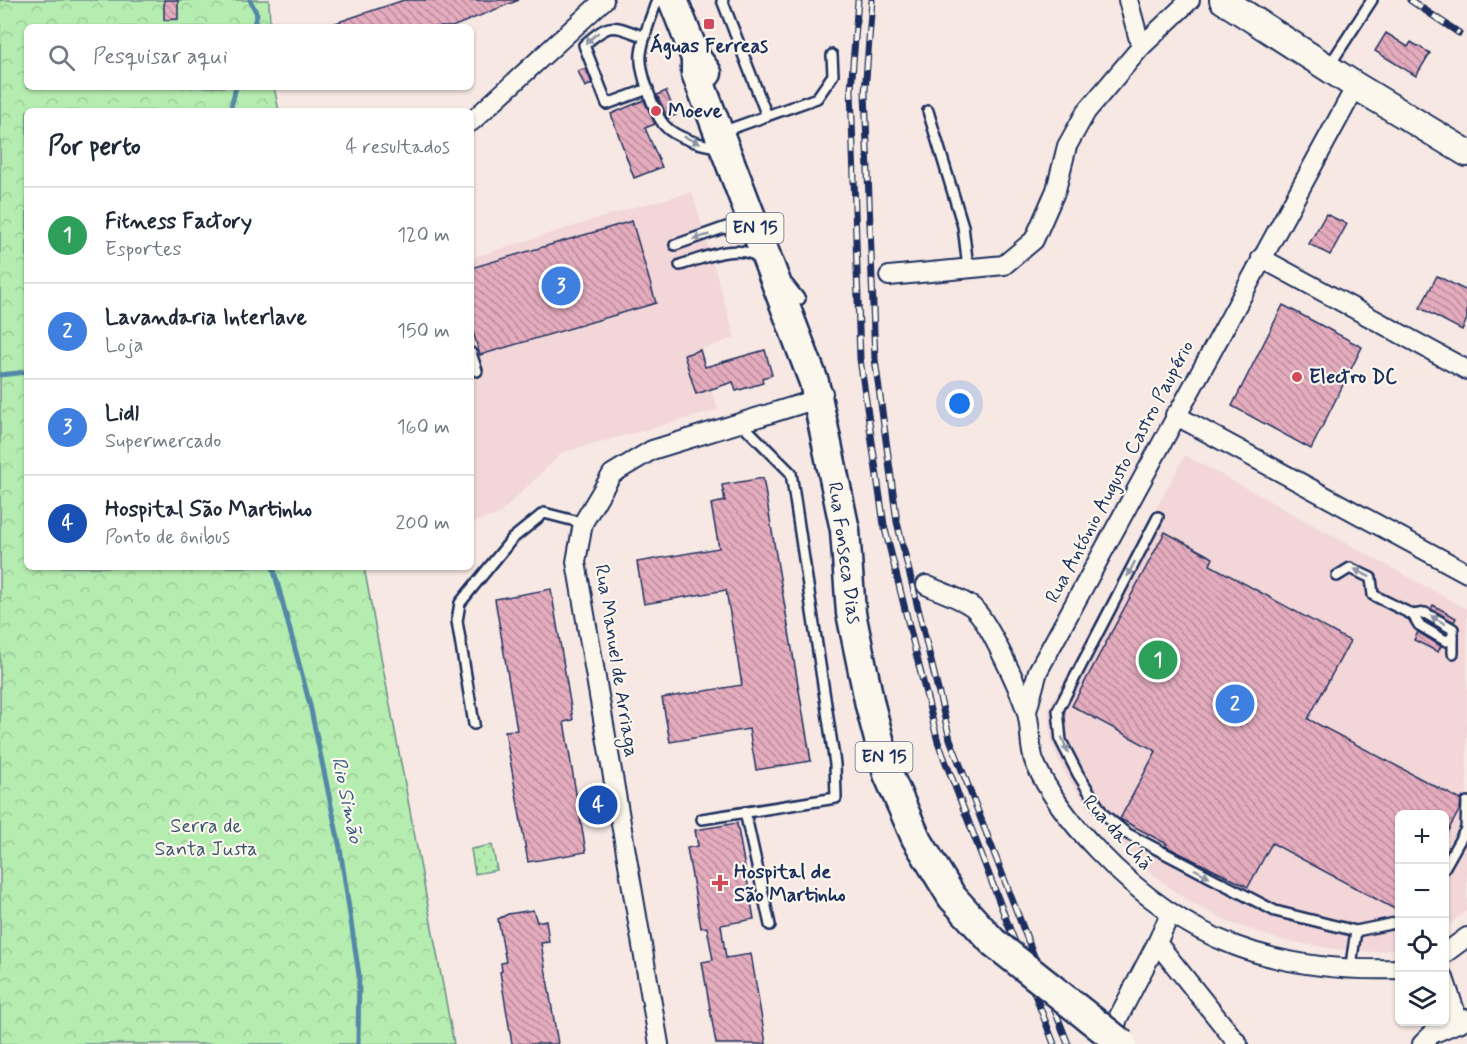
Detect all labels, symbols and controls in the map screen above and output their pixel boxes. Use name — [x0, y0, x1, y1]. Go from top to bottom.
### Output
marker: Águas Ferreas — [702, 17, 716, 31]
search box — [24, 24, 474, 90]
one-way arrow — [584, 31, 600, 44]
place label: Águas Ferreas — [650, 33, 768, 60]
icon: search — [45, 41, 78, 74]
text: Pesquisar aqui — [93, 43, 228, 71]
place label: Moeve — [668, 98, 723, 125]
marker: Moeve — [649, 104, 663, 118]
text: Por perto — [48, 130, 141, 164]
text: 4 resultados — [346, 134, 450, 161]
one-way arrow — [683, 136, 701, 145]
text: Fitness Factory — [105, 208, 252, 236]
road number: EN 15 — [726, 213, 783, 243]
text: 1 — [63, 222, 72, 249]
text: 120 m — [397, 222, 450, 249]
one-way arrow — [692, 233, 710, 242]
text: Esportes — [105, 236, 181, 263]
pin: 3 — [542, 264, 580, 308]
text: Lavandaria Interlave — [105, 304, 307, 332]
text: 2 — [63, 318, 72, 345]
text: 150 m — [397, 318, 450, 345]
text: Loja — [105, 332, 143, 359]
street label: Rua António Augusto Castro Paupério — [1039, 336, 1201, 608]
place label: Electro DC — [1309, 364, 1397, 391]
marker: Electro DC — [1290, 370, 1304, 384]
your location — [945, 389, 974, 418]
text: Lidl — [105, 400, 139, 428]
text: 3 — [63, 414, 72, 441]
text: 160 m — [397, 414, 450, 441]
text: Supermercado — [105, 428, 221, 455]
street label: Rua Fonseca Dias — [821, 480, 867, 626]
text: Hospital São Martinho — [105, 496, 312, 524]
text: 4 — [62, 510, 73, 537]
text: 200 m — [395, 510, 450, 537]
text: Ponto de ônibus — [105, 524, 230, 551]
one-way arrow — [1126, 561, 1136, 578]
street label: Rua Manuel de Arriaga — [586, 563, 645, 760]
one-way arrow — [1353, 568, 1370, 578]
one-way arrow — [1429, 615, 1446, 625]
pin: 1 — [1138, 638, 1178, 682]
pin: 2 — [1216, 682, 1254, 726]
one-way arrow — [1060, 737, 1070, 755]
road number: EN 15 — [856, 742, 912, 772]
water label: Rio Simão — [324, 754, 370, 847]
pin: 4 — [578, 782, 618, 828]
street label: Rua da Chã — [1076, 789, 1158, 877]
map controls — [1395, 810, 1449, 1026]
button: + — [1395, 810, 1449, 864]
park label: Serra de Santa Justa — [155, 813, 257, 863]
place label: Hospital de São Martinho — [734, 859, 846, 909]
button: − — [1395, 864, 1449, 918]
one-way arrow — [1194, 868, 1211, 878]
marker: Hospital de São Martinho — [711, 874, 729, 892]
button: locate — [1395, 918, 1449, 972]
button: layers — [1395, 972, 1449, 1026]

